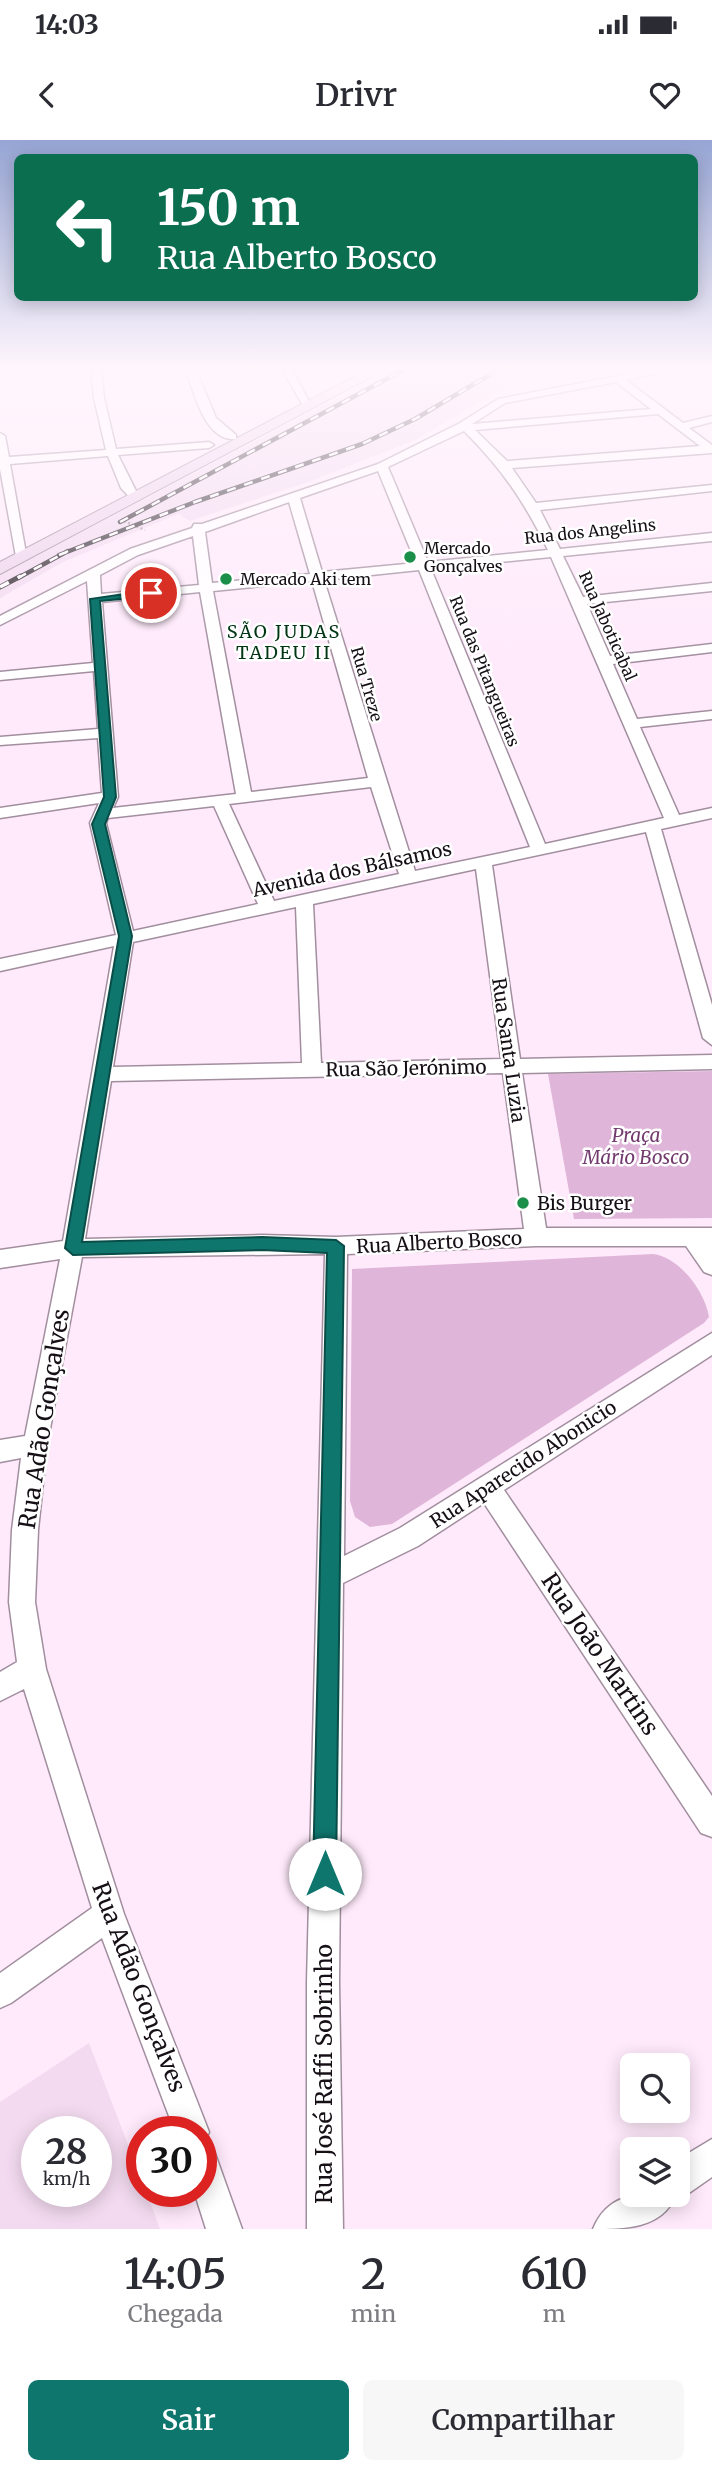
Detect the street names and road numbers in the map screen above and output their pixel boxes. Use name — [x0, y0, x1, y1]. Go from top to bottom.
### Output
street label: Rua dos Angelins — [523, 514, 657, 548]
street label: Rua Jaboticabal — [575, 568, 641, 684]
street label: Rua das Pitangueiras — [446, 593, 524, 749]
street label: Rua Treze — [347, 644, 387, 724]
street label: Avenida dos Bálsamos — [249, 836, 454, 902]
street label: Rua Santa Luzia — [487, 976, 531, 1124]
street label: Rua São Jerónimo — [325, 1055, 487, 1081]
street label: Rua Alberto Bosco — [355, 1226, 523, 1258]
street label: Rua Adão Gonçalves — [12, 1307, 75, 1531]
street label: Rua Aparecido Abonicio — [425, 1395, 621, 1533]
street label: Rua João Martins — [535, 1567, 665, 1740]
street label: Rua Adão Gonçalves — [86, 1878, 193, 2096]
street label: Rua José Raffi Sobrinho — [309, 1944, 338, 2204]

